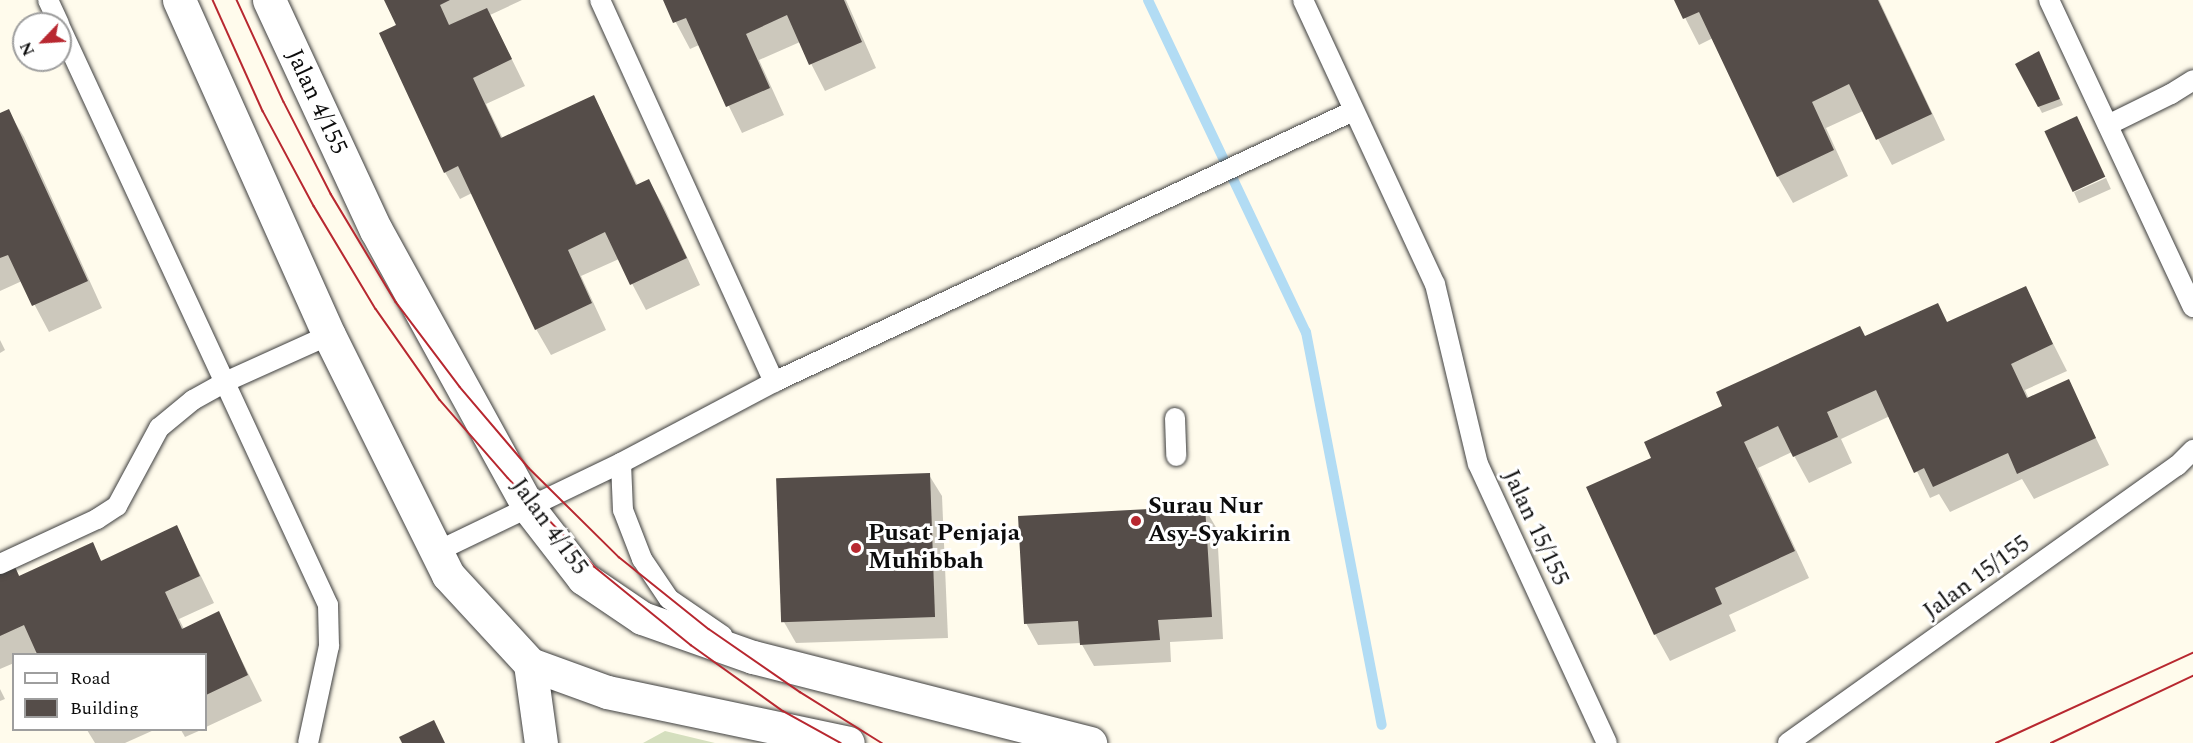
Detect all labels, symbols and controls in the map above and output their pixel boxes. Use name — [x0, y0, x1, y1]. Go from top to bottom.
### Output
north arrow — [12, 12, 72, 72]
text: N — [14, 38, 41, 60]
street label: Jalan 4/155 — [279, 45, 353, 159]
street label: Jalan 15/155 — [1496, 465, 1574, 591]
street label: Jalan 4/155 — [504, 473, 594, 581]
place label: Surau Nur Asy-Syakirin — [1148, 493, 1291, 549]
marker: Surau Nur Asy-Syakirin — [1129, 514, 1143, 528]
place label: Pusat Penjaja Muhibbah — [868, 520, 1020, 576]
street label: Jalan 15/155 — [1918, 530, 2036, 626]
marker: Pusat Penjaja Muhibbah — [849, 541, 863, 555]
legend — [12, 653, 207, 731]
text: Road — [70, 665, 111, 692]
text: Building — [70, 695, 139, 722]

